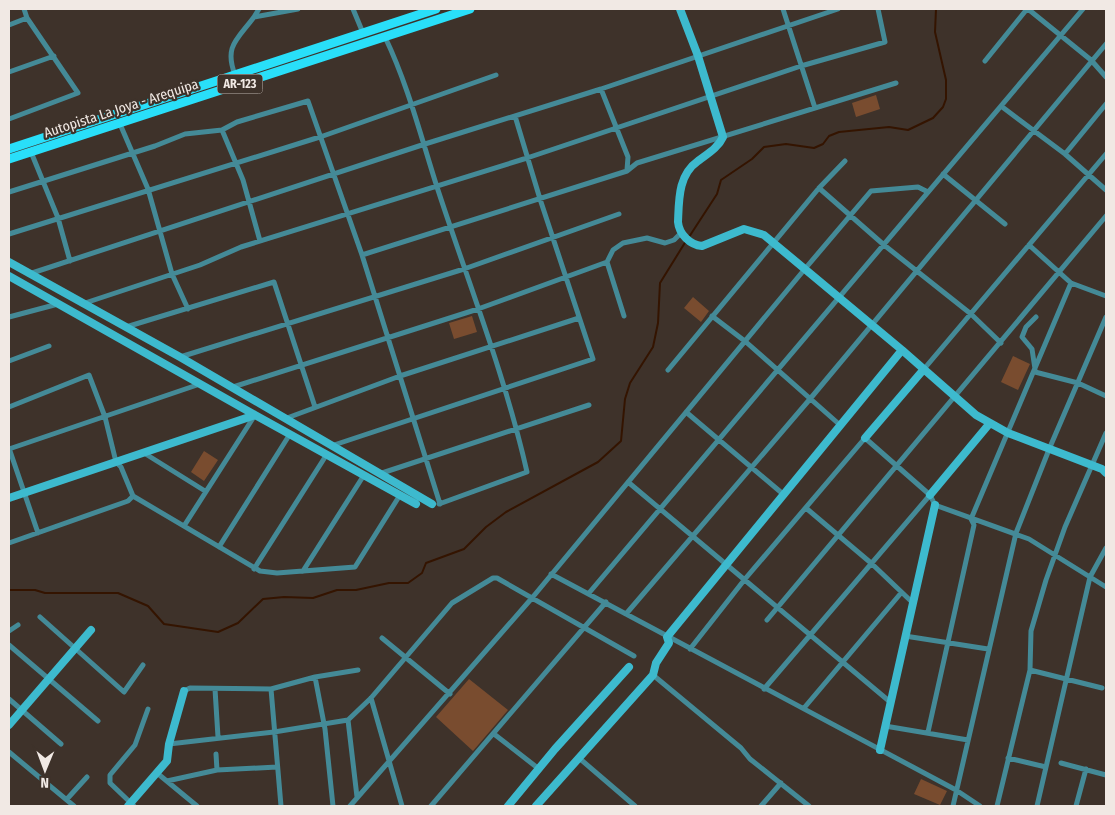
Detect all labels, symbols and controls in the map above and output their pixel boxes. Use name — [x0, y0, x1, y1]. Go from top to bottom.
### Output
road number: AR-123 — [218, 74, 262, 94]
street label: Autopista La Joya - Arequipa — [42, 75, 201, 141]
north arrow — [20, 745, 70, 795]
text: N — [40, 774, 49, 791]

